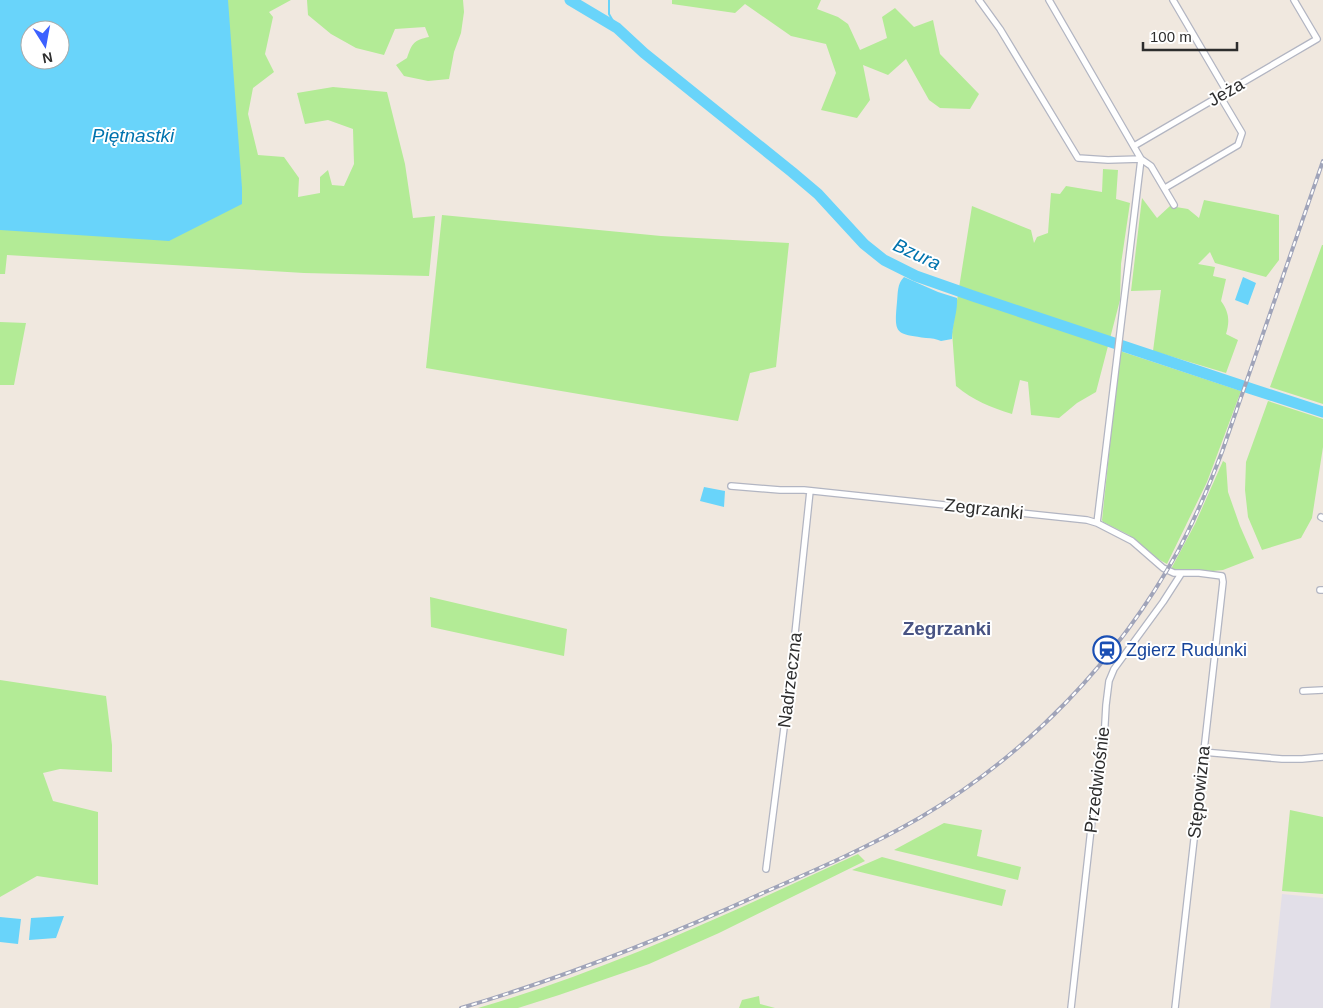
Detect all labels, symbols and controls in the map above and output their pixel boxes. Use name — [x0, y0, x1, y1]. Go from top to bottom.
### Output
north arrow — [20, 20, 70, 70]
scale bar — [1143, 20, 1237, 52]
text: 100 m — [1150, 28, 1192, 45]
text: N — [41, 49, 54, 67]
street label: Jeża — [1205, 73, 1248, 110]
water label: Piętnastki — [92, 125, 175, 146]
water label: Bzura — [890, 234, 944, 274]
street label: Zegrzanki — [944, 495, 1024, 523]
district label: Zegrzanki — [903, 618, 991, 639]
street label: Nadrzeczna — [774, 630, 806, 729]
station icon: Zgierz Rudunki — [1092, 635, 1122, 665]
place label: Zgierz Rudunki — [1126, 640, 1247, 660]
street label: Przedwiośnie — [1081, 726, 1113, 834]
street label: Stępowizna — [1184, 744, 1214, 839]

